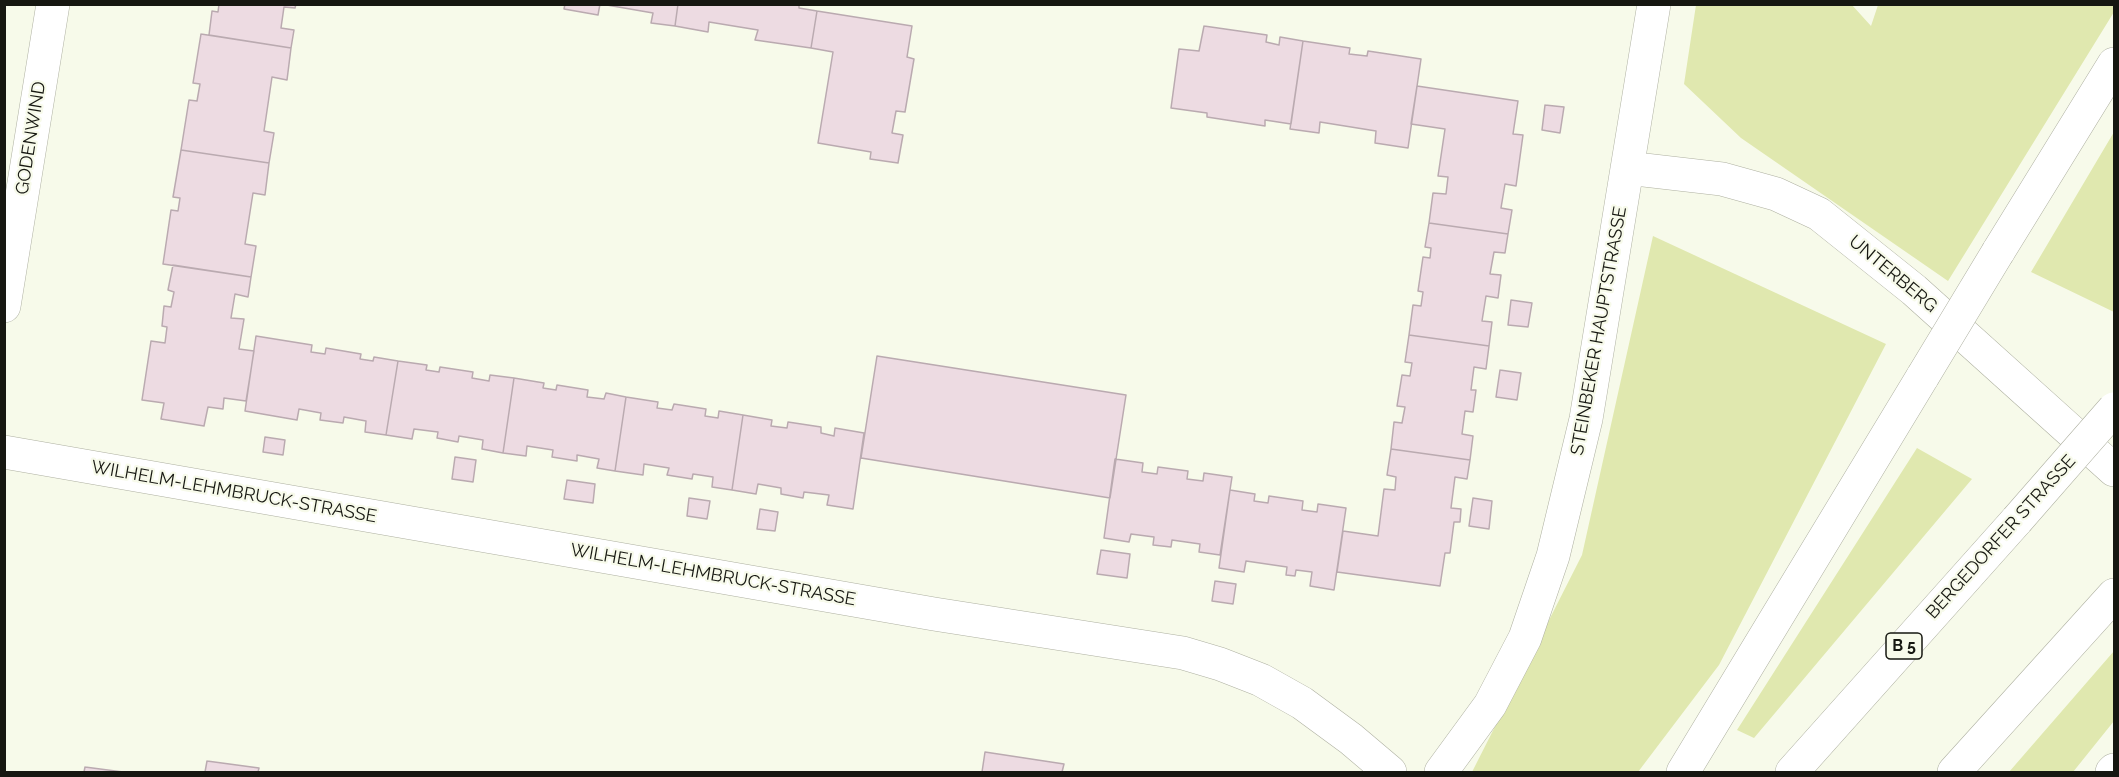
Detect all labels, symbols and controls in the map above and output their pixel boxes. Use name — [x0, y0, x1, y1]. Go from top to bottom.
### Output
street label: GODENWIND — [11, 80, 51, 196]
street label: STEINBEKER HAUPTSTRASSE — [1566, 205, 1632, 457]
street label: UNTERBERG — [1844, 231, 1942, 317]
street label: BERGEDORFER STRASSE — [1922, 451, 2080, 623]
street label: WILHELM-LEHMBRUCK-STRASSE — [90, 456, 378, 528]
street label: WILHELM-LEHMBRUCK-STRASSE — [569, 539, 857, 611]
road number: B 5 — [1886, 633, 1922, 659]

